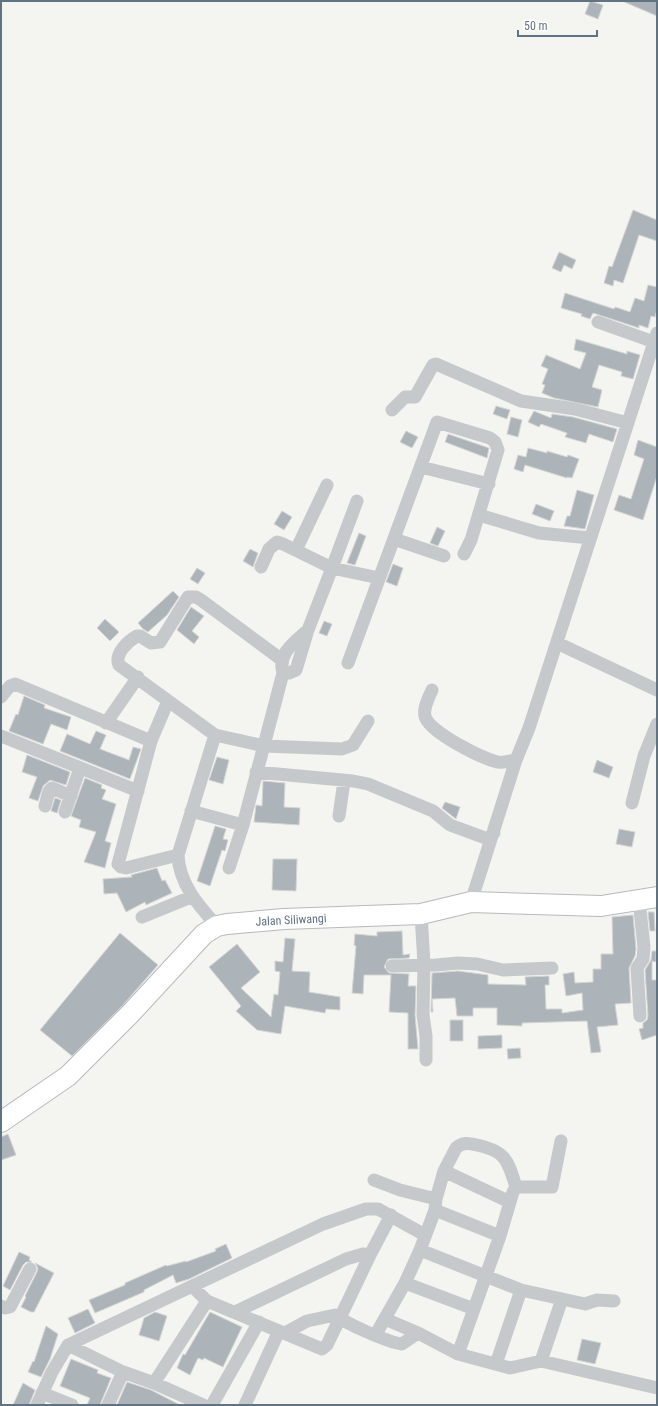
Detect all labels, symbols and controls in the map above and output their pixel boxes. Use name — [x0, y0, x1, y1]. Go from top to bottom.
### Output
scale bar — [518, 12, 597, 38]
text: 50 m — [524, 19, 548, 33]
street label: Jalan Siliwangi — [255, 911, 327, 929]

